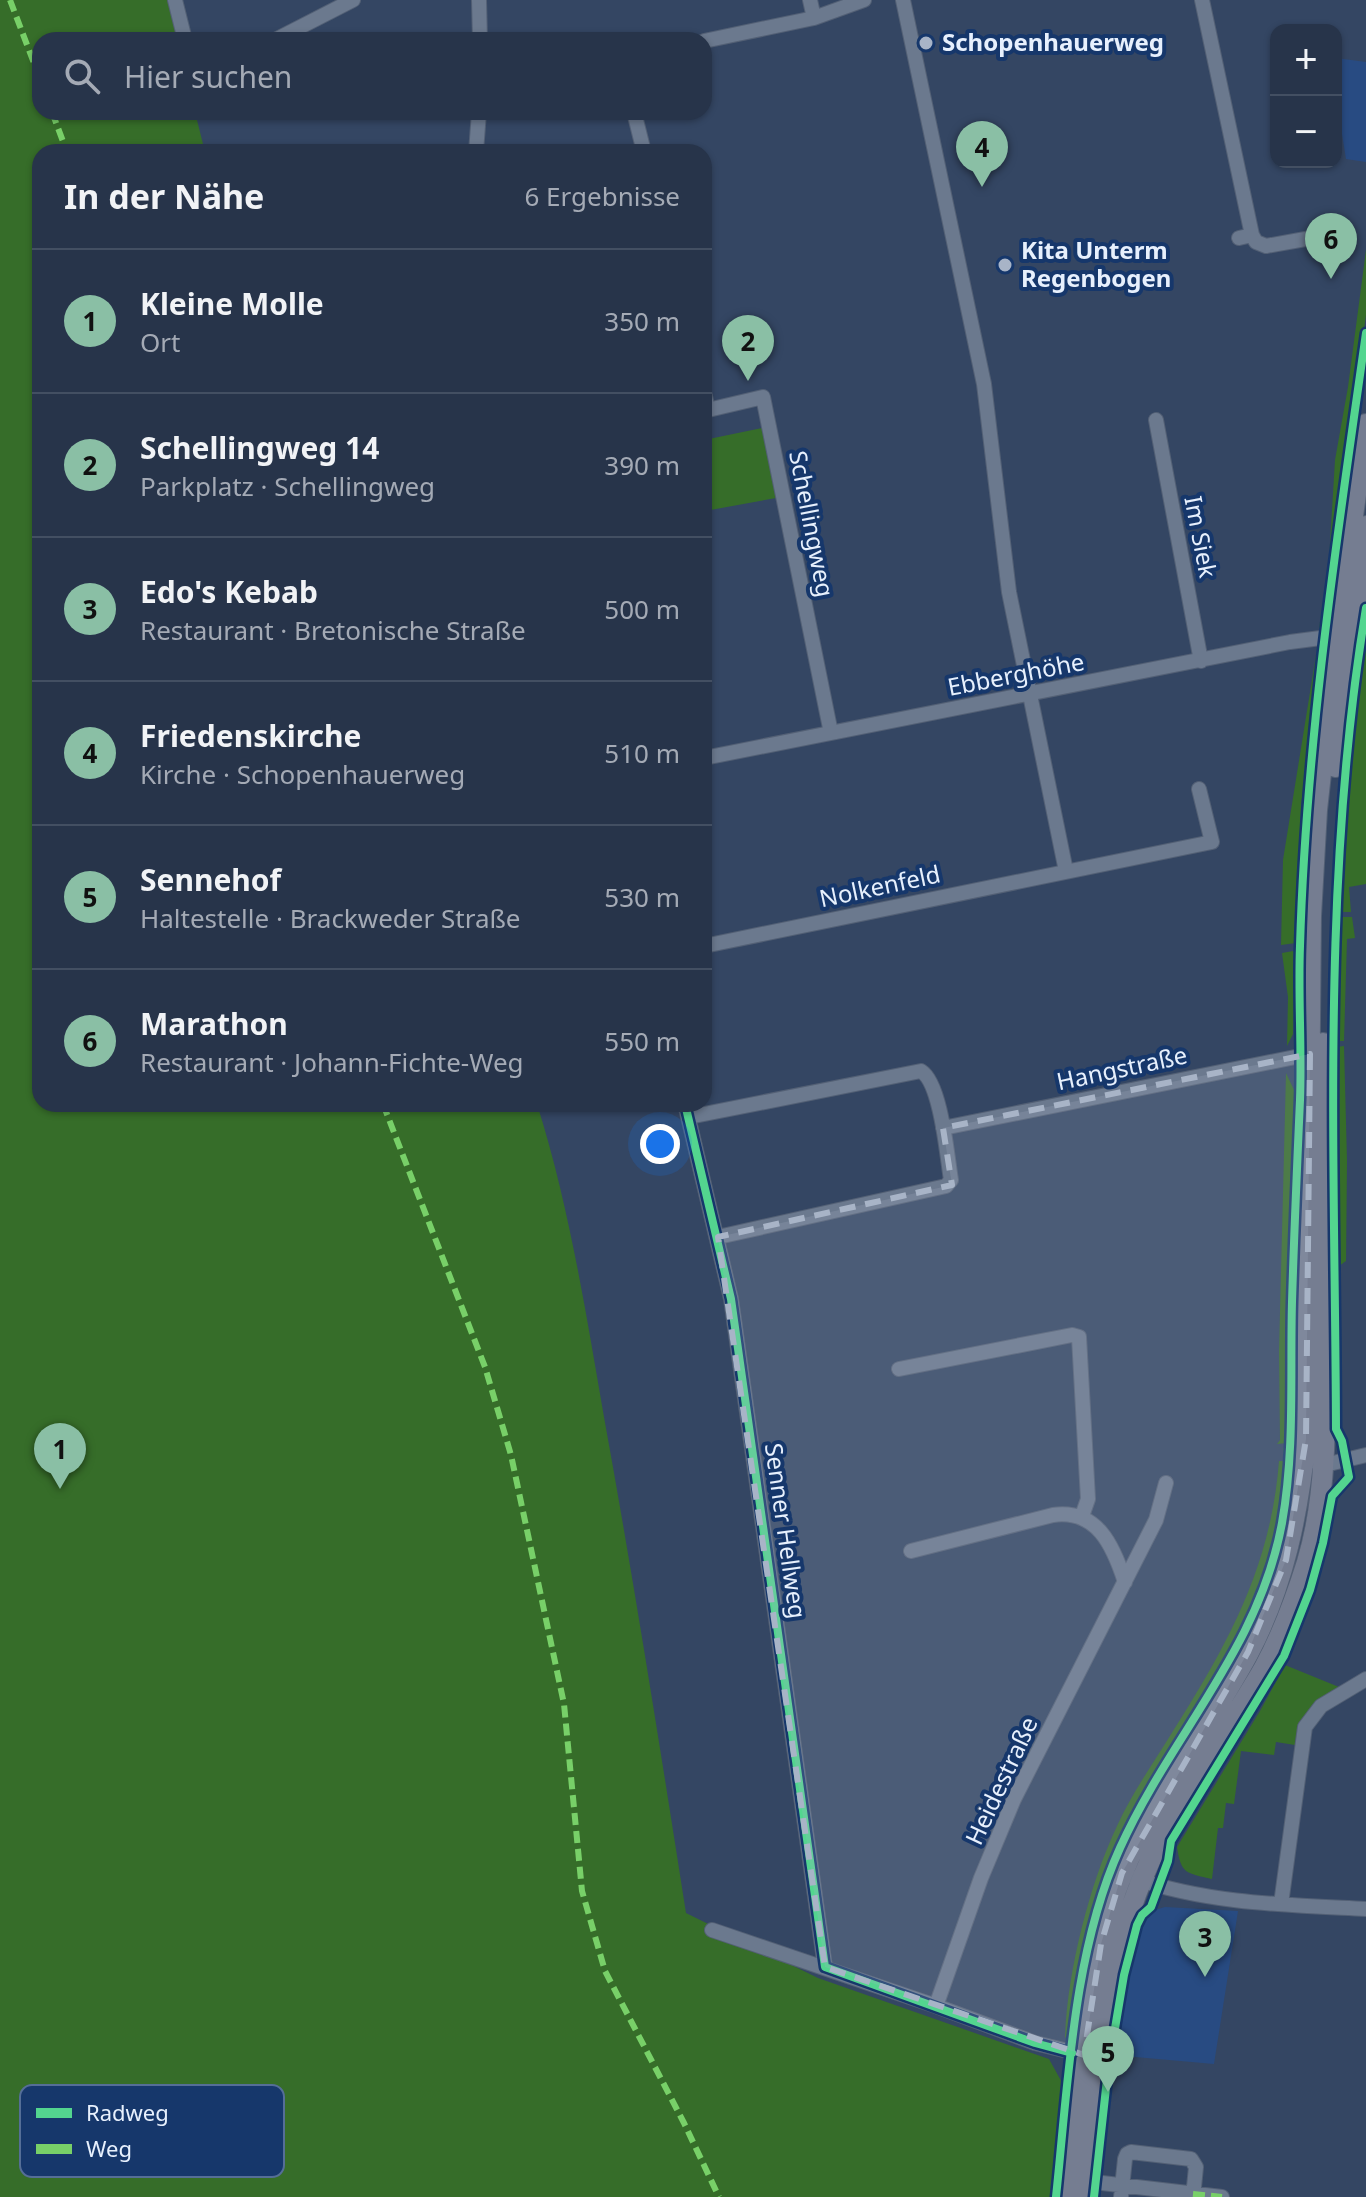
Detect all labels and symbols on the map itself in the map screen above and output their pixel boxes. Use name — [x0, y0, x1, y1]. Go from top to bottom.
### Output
place label: Schopenhauerweg — [942, 25, 1164, 58]
marker: Schopenhauerweg — [917, 34, 935, 52]
pin: 4 — [956, 121, 1008, 187]
pin: 6 — [1305, 213, 1357, 279]
place label: Kita Unterm Regenbogen — [1021, 233, 1171, 294]
marker: Kita Unterm Regenbogen — [996, 256, 1014, 274]
pin: 2 — [722, 315, 774, 381]
street label: Schellingweg — [782, 448, 843, 600]
street label: Im Siek — [1177, 493, 1226, 581]
street label: Ebberghöhe — [945, 644, 1087, 703]
street label: Nolkenfeld — [816, 857, 943, 914]
street label: Hangstraße — [1053, 1038, 1190, 1097]
your location — [640, 1124, 680, 1164]
pin: 1 — [34, 1423, 86, 1489]
street label: Senner Hellweg — [758, 1441, 815, 1621]
street label: Heidestraße — [957, 1711, 1045, 1850]
pin: 3 — [1179, 1911, 1231, 1977]
pin: 5 — [1082, 2026, 1134, 2092]
legend — [20, 2085, 284, 2177]
text: Radweg — [86, 2097, 169, 2127]
text: Weg — [86, 2133, 132, 2163]

